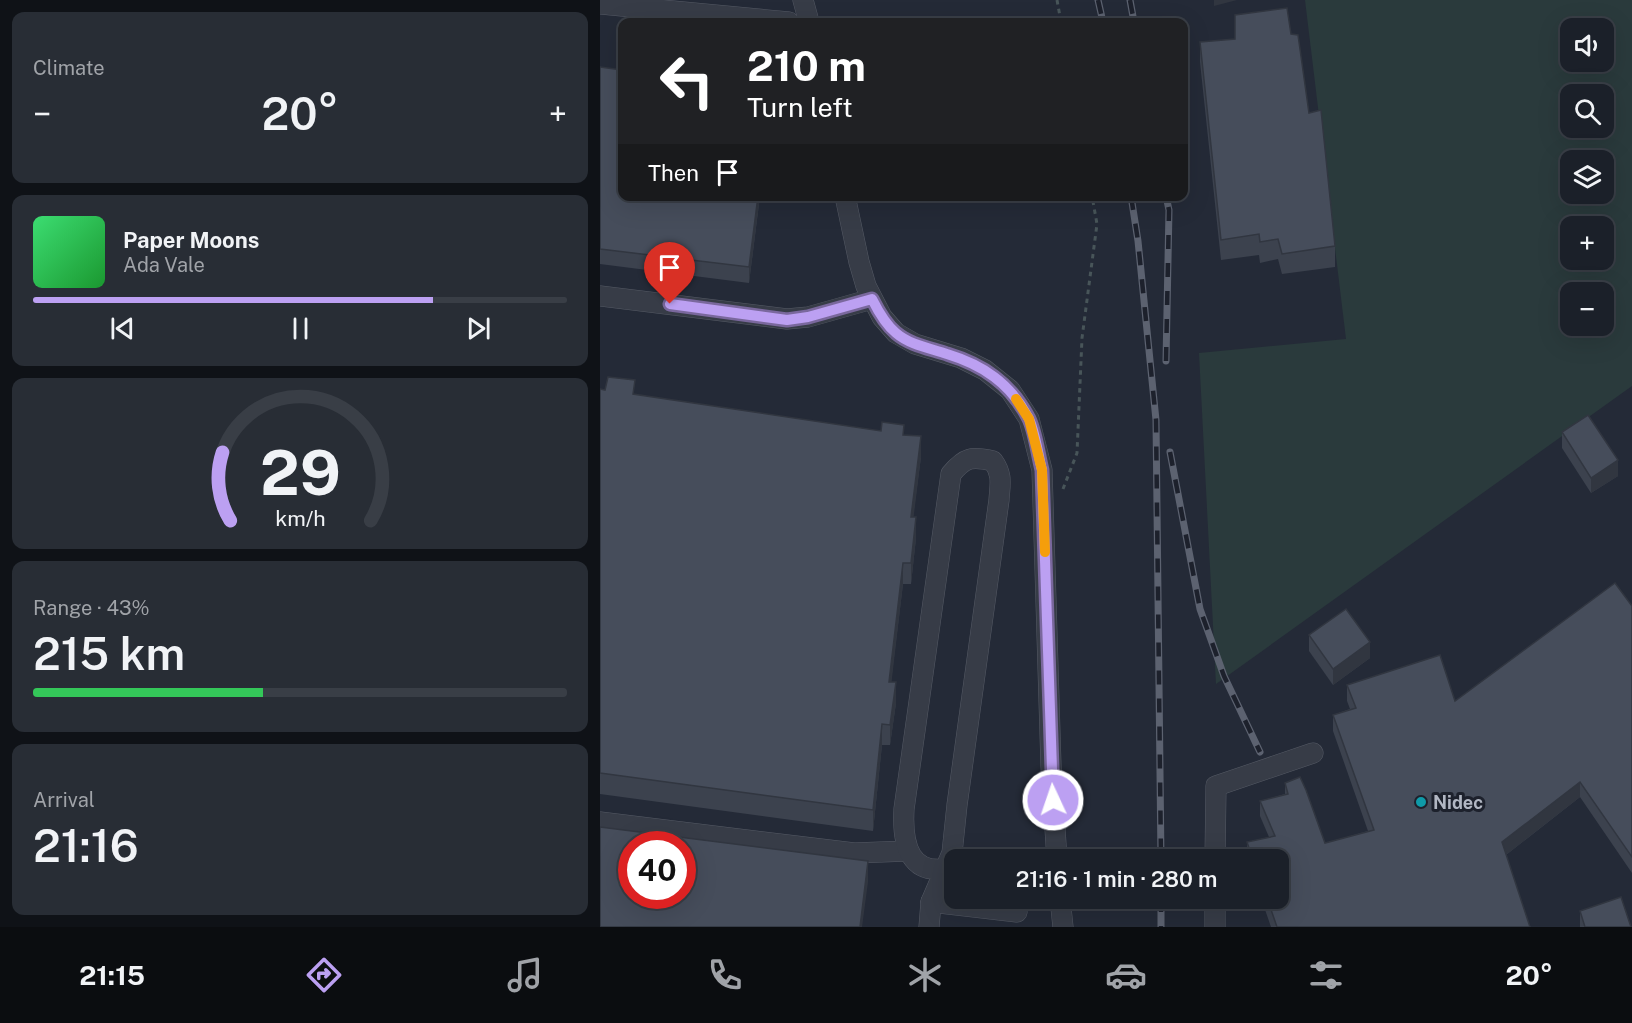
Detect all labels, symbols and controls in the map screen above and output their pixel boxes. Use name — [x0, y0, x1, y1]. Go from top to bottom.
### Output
map controls — [1560, 18, 1614, 336]
button: sound — [1560, 18, 1614, 72]
text: 210 m — [747, 41, 866, 90]
icon: left — [648, 42, 726, 120]
text: Climate — [33, 56, 105, 80]
button: search — [1560, 84, 1614, 138]
text: 20° — [261, 87, 339, 140]
text: Turn left — [747, 91, 853, 123]
text: − — [33, 95, 51, 133]
text: + — [549, 95, 567, 133]
button: layers — [1560, 150, 1614, 204]
icon: arrive — [711, 156, 744, 189]
text: Then — [648, 160, 699, 186]
button: + — [1560, 216, 1614, 270]
text: Paper Moons — [123, 227, 259, 253]
pin — [644, 242, 695, 304]
icon: arrive — [653, 251, 686, 284]
text: Ada Vale — [123, 253, 205, 277]
button: − — [1560, 282, 1614, 336]
icon: previous — [106, 312, 139, 345]
icon: pause — [284, 312, 317, 345]
icon: next — [462, 312, 495, 345]
text: 29 — [260, 436, 340, 509]
text: km/h — [275, 506, 325, 531]
text: Range · 43% — [33, 596, 150, 620]
text: 215 km — [33, 627, 185, 680]
position arrow — [1021, 768, 1085, 832]
text: Arrival — [33, 788, 95, 812]
place label: Nidec — [1433, 792, 1483, 813]
marker: Nidec — [1414, 795, 1428, 809]
text: 21:16 — [33, 819, 139, 872]
speed limit sign: 40 — [618, 831, 696, 909]
text: 21:16 · 1 min · 280 m — [1016, 866, 1217, 892]
icon: directions — [303, 954, 345, 996]
icon: music — [504, 954, 546, 996]
icon: phone — [704, 954, 746, 996]
icon: climate — [904, 954, 946, 996]
icon: car — [1105, 954, 1147, 996]
icon: filters — [1305, 954, 1347, 996]
text: 21:15 — [79, 959, 145, 991]
text: 20° — [1505, 959, 1553, 991]

